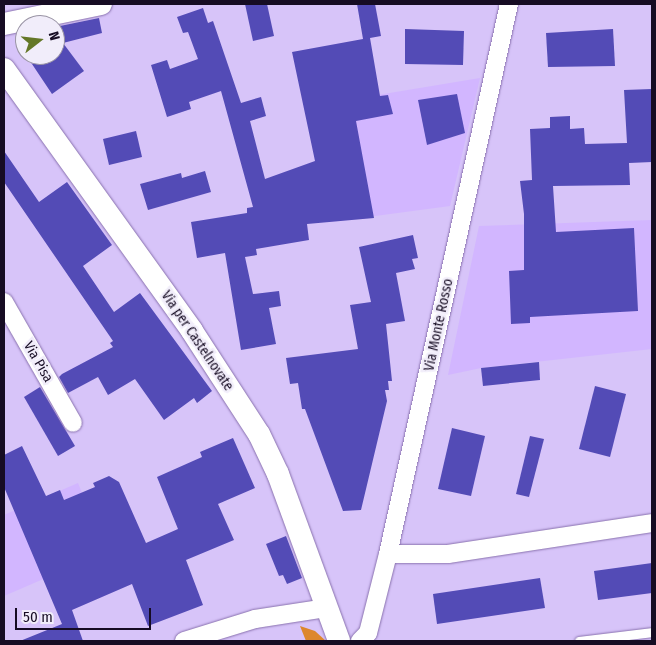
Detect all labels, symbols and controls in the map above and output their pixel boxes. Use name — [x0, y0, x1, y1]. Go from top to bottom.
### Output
north arrow — [15, 15, 65, 65]
text: N — [45, 30, 63, 42]
street label: Via Monte Rosso — [421, 277, 457, 373]
street label: Via per Castelnovate — [157, 288, 237, 394]
street label: Via Pisa — [20, 339, 56, 385]
scale bar — [18, 598, 154, 630]
text: 50 m — [23, 608, 53, 626]

